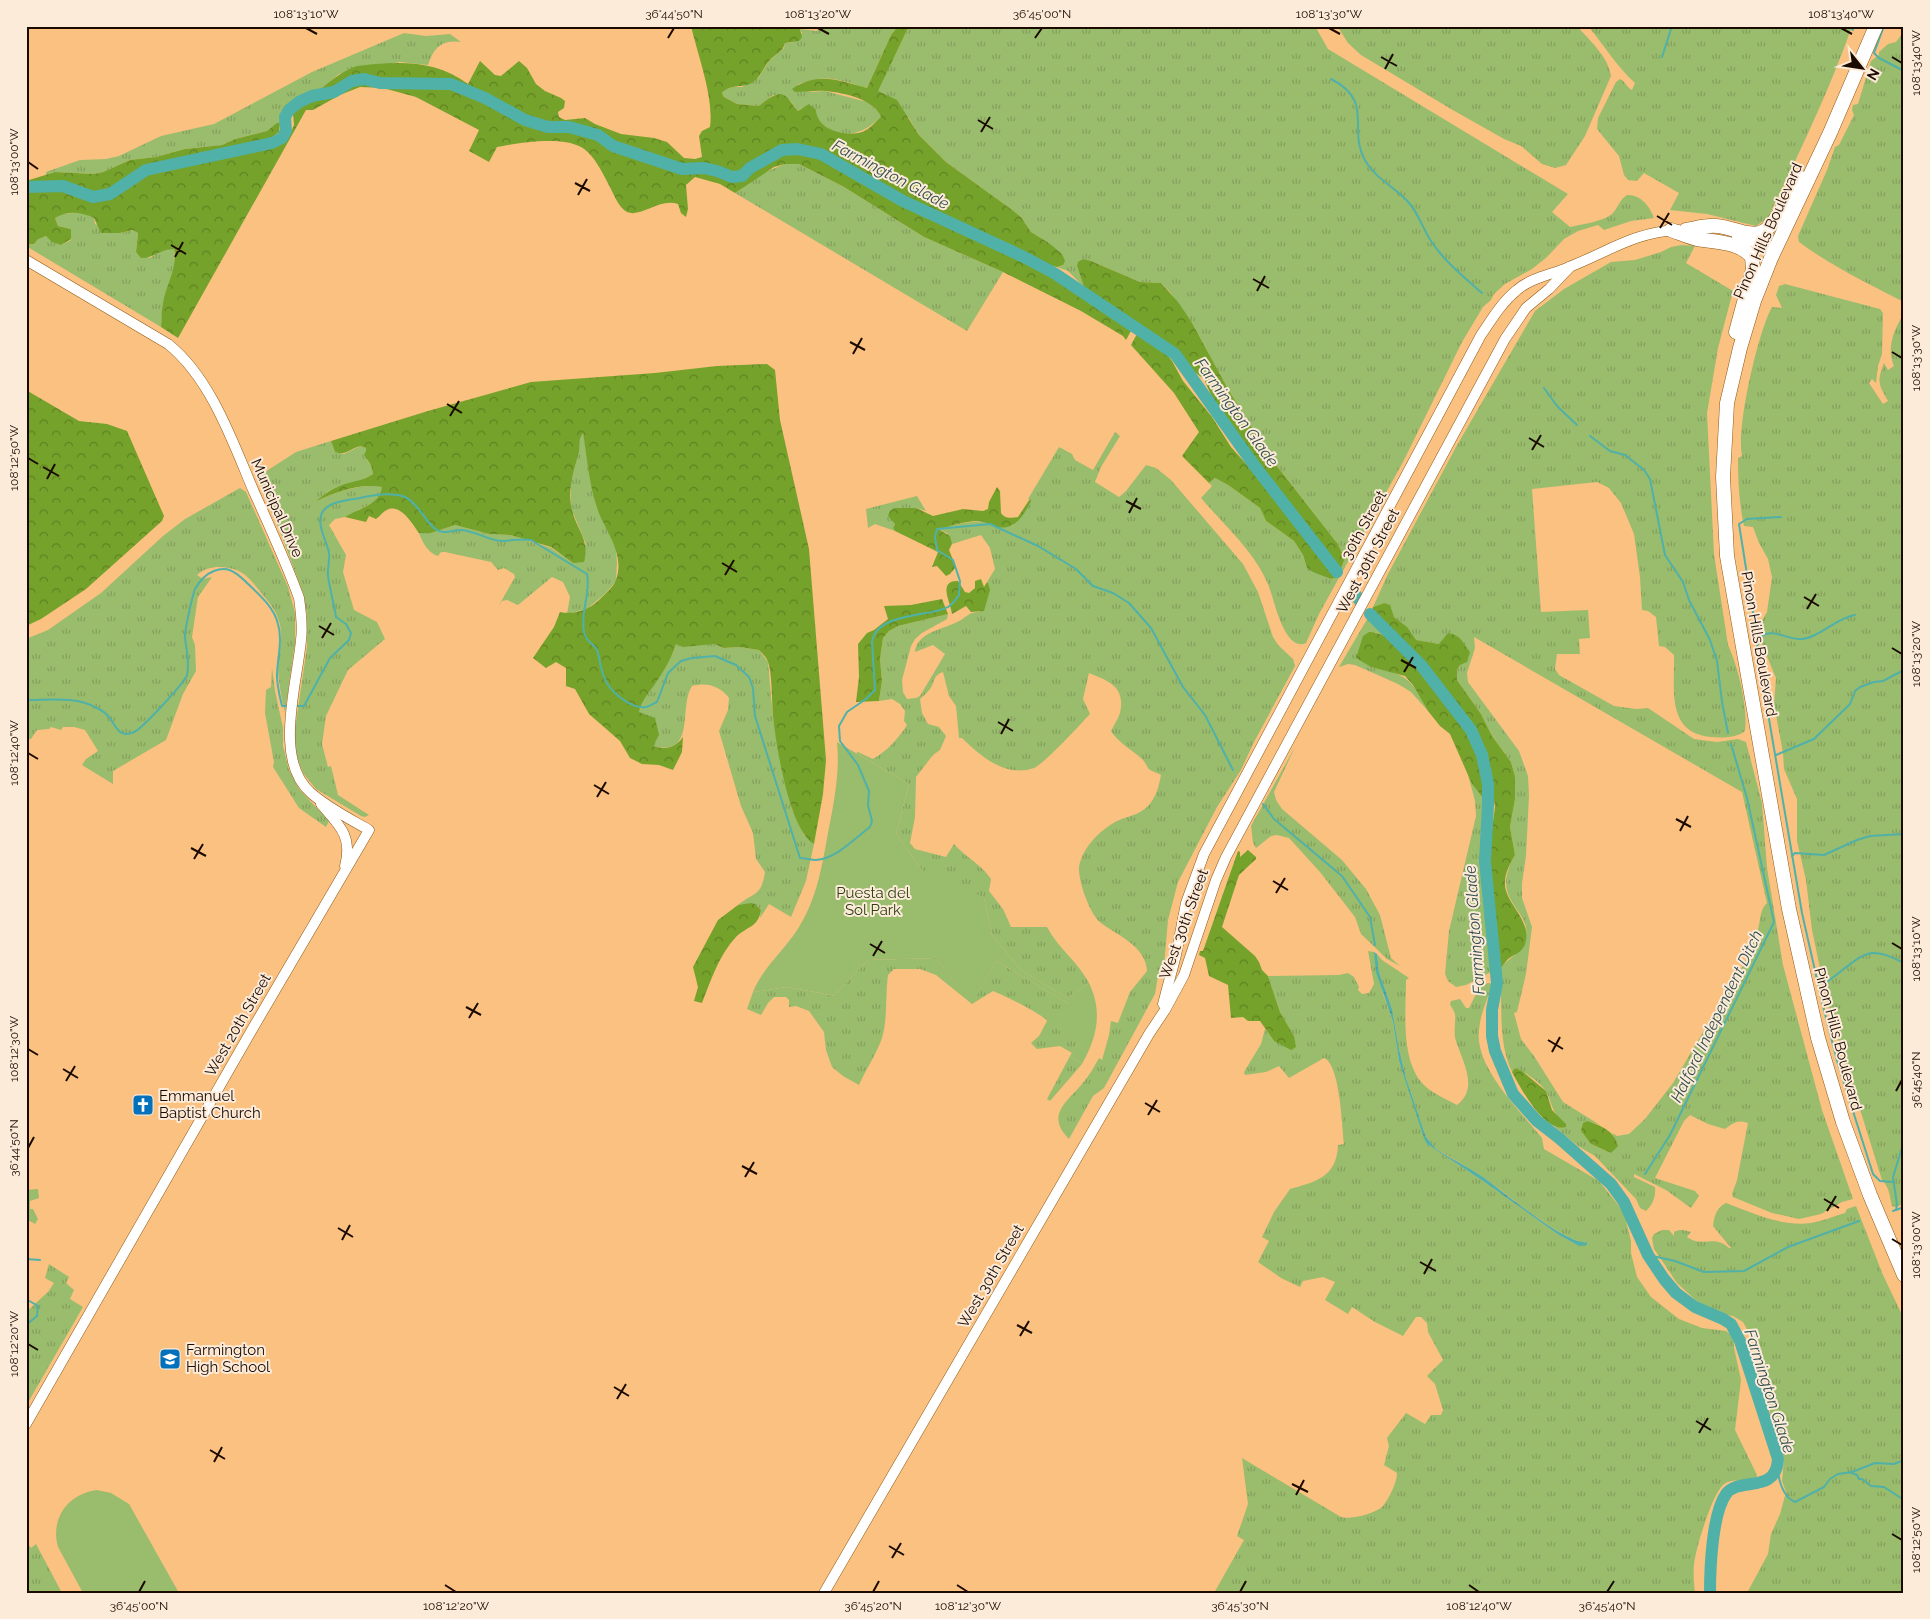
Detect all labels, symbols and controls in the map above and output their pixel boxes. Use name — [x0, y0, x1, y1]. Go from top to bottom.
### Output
text: 108°13'10"W — [273, 7, 339, 21]
text: 36°44'50"N — [645, 7, 703, 21]
text: 108°13'20"W — [785, 7, 852, 21]
text: 36°45'00"N — [1013, 7, 1071, 21]
text: 108°13'30"W — [1296, 7, 1363, 21]
text: 108°13'40"W — [1808, 7, 1874, 21]
text: 108°13'40"W — [1909, 30, 1923, 96]
north arrow — [1838, 42, 1888, 92]
text: N — [1864, 66, 1883, 83]
text: 108°13'00"W — [7, 128, 21, 196]
water label: Farmington Glade — [829, 136, 953, 213]
street label: Pinon Hills Boulevard — [1730, 160, 1806, 302]
text: 108°13'30"W — [1909, 324, 1923, 391]
water label: Farmington Glade — [1191, 354, 1283, 471]
text: 108°12'50"W — [7, 424, 21, 491]
street label: Municipal Drive — [247, 456, 307, 560]
street label: 30th Street — [1338, 487, 1390, 563]
street label: West 30th Street — [1333, 506, 1403, 616]
street label: Pinon Hills Boulevard — [1737, 570, 1781, 718]
text: 108°13'20"W — [1909, 620, 1923, 687]
text: 108°12'40"W — [7, 720, 21, 786]
water label: Farmington Glade — [1460, 864, 1488, 995]
street label: West 30th Street — [1156, 866, 1212, 982]
park label: Puesta del Sol Park — [836, 884, 911, 919]
text: 108°13'10"W — [1909, 916, 1923, 982]
water label: Halford Independent Ditch — [1667, 927, 1766, 1105]
street label: Pinon Hills Boulevard — [1810, 966, 1866, 1112]
street label: West 20th Street — [201, 970, 275, 1080]
text: 108°12'30"W — [7, 1015, 21, 1082]
text: 36°45'40"N — [1909, 1052, 1923, 1108]
place label: Emmanuel Baptist Church — [159, 1087, 261, 1122]
church icon: Emmanuel Baptist Church — [131, 1093, 155, 1117]
text: 36°44'50"N — [7, 1119, 21, 1177]
text: 108°13'00"W — [1909, 1211, 1923, 1279]
street label: West 30th Street — [954, 1221, 1028, 1331]
text: 108°12'20"W — [7, 1311, 21, 1377]
water label: Farmington Glade — [1740, 1327, 1799, 1456]
place label: Farmington High School — [186, 1341, 271, 1376]
school or university icon: Farmington High School — [158, 1347, 182, 1371]
text: 108°12'50"W — [1909, 1506, 1923, 1573]
text: 36°45'00"N — [110, 1599, 168, 1613]
text: 108°12'20"W — [423, 1599, 489, 1613]
text: 36°45'20"N — [844, 1599, 902, 1613]
text: 108°12'30"W — [935, 1599, 1002, 1613]
text: 36°45'30"N — [1211, 1599, 1269, 1613]
text: 108°12'40"W — [1446, 1599, 1512, 1613]
text: 36°45'40"N — [1579, 1599, 1635, 1613]

